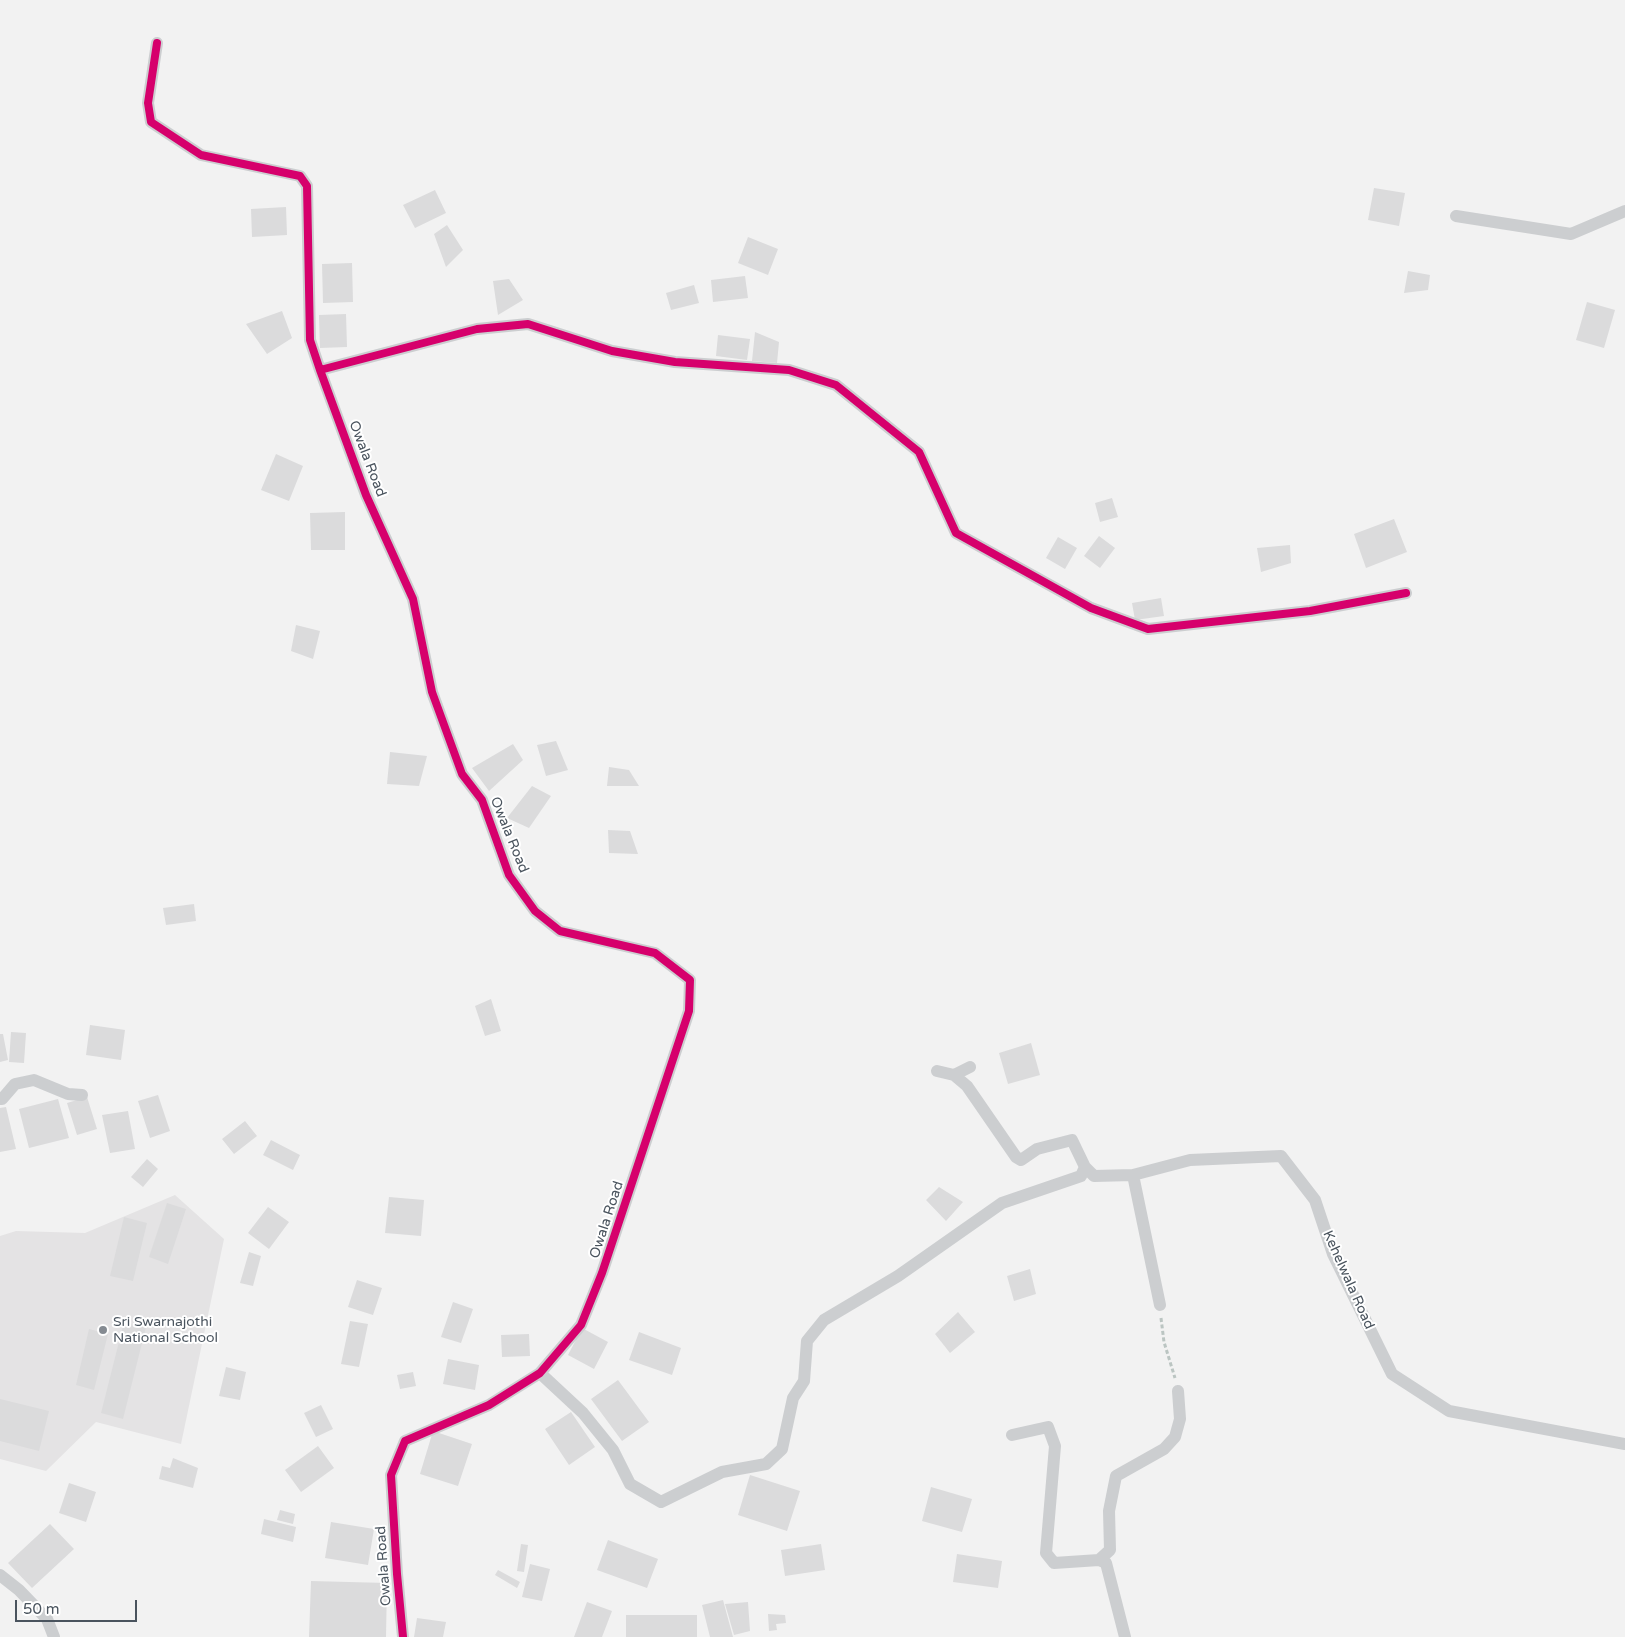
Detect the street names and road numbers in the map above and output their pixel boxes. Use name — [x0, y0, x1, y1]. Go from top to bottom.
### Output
street label: Owala Road — [345, 418, 389, 500]
street label: Owala Road — [486, 795, 532, 875]
street label: Owala Road — [587, 1179, 627, 1261]
street label: Kehelwala Road — [1319, 1228, 1377, 1332]
street label: Owala Road — [373, 1525, 395, 1607]

